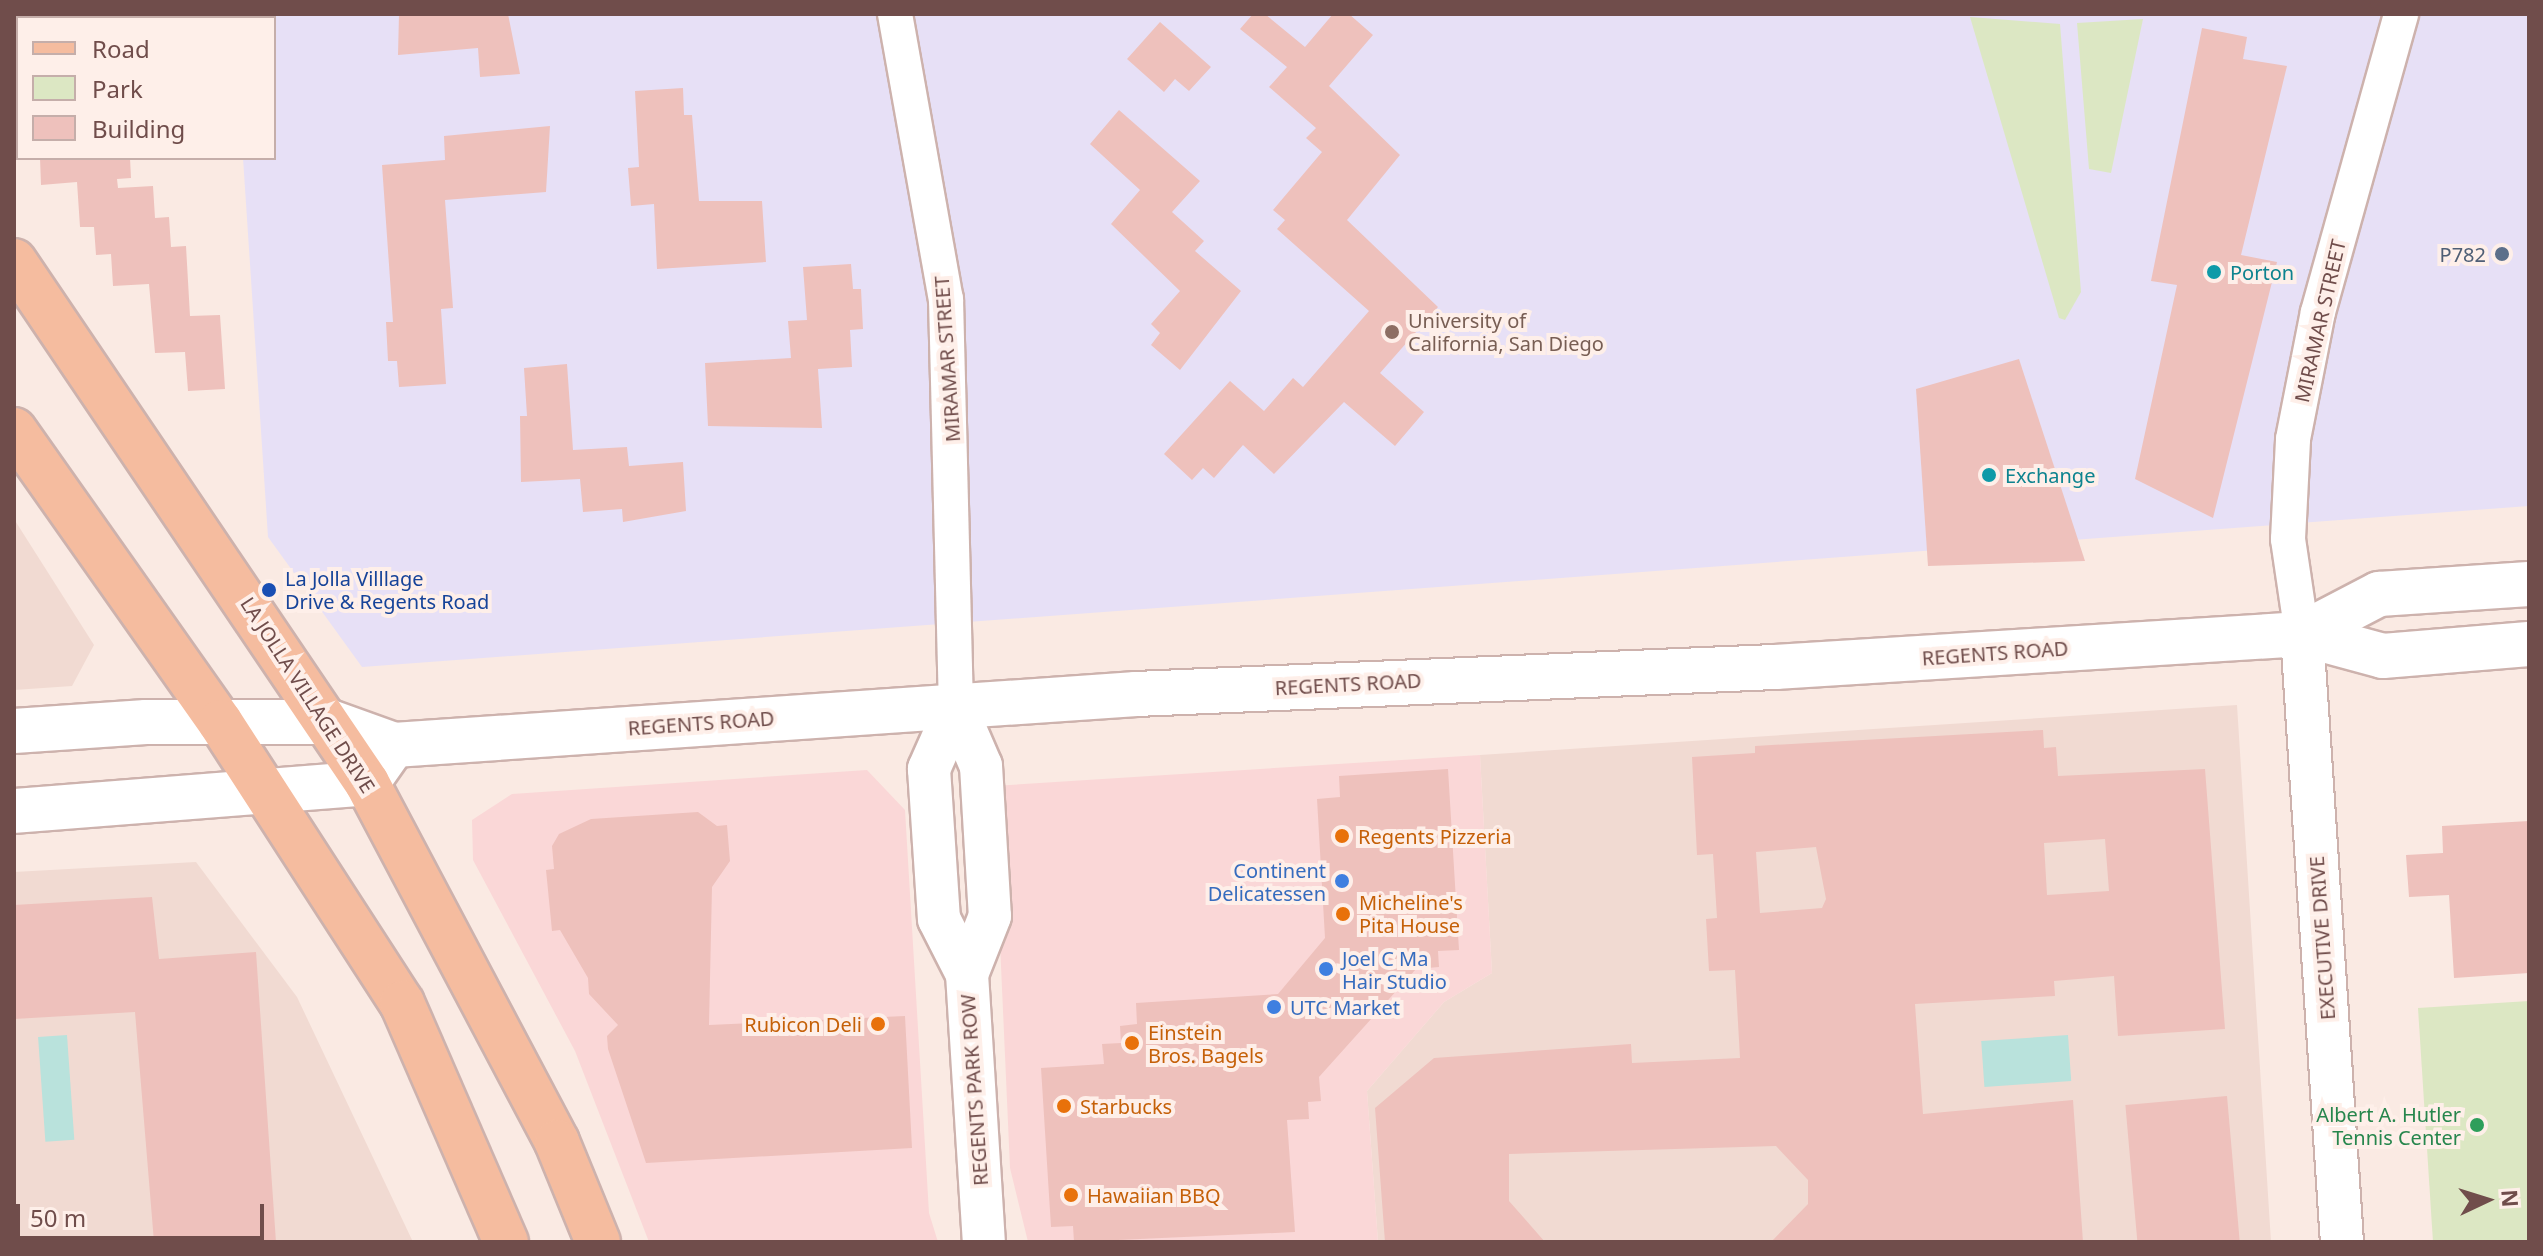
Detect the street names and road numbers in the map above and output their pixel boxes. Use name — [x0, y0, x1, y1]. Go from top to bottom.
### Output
street label: MIRAMAR STREET — [2290, 237, 2350, 405]
street label: MIRAMAR STREET — [929, 275, 965, 443]
street label: LA JOLLA VILLAGE DRIVE — [236, 593, 380, 797]
street label: REGENTS ROAD — [1921, 636, 2069, 670]
street label: REGENTS ROAD — [1274, 668, 1422, 700]
street label: REGENTS ROAD — [627, 706, 775, 740]
street label: EXECUTIVE DRIVE — [2304, 855, 2340, 1021]
street label: REGENTS PARK ROW — [955, 993, 993, 1187]

